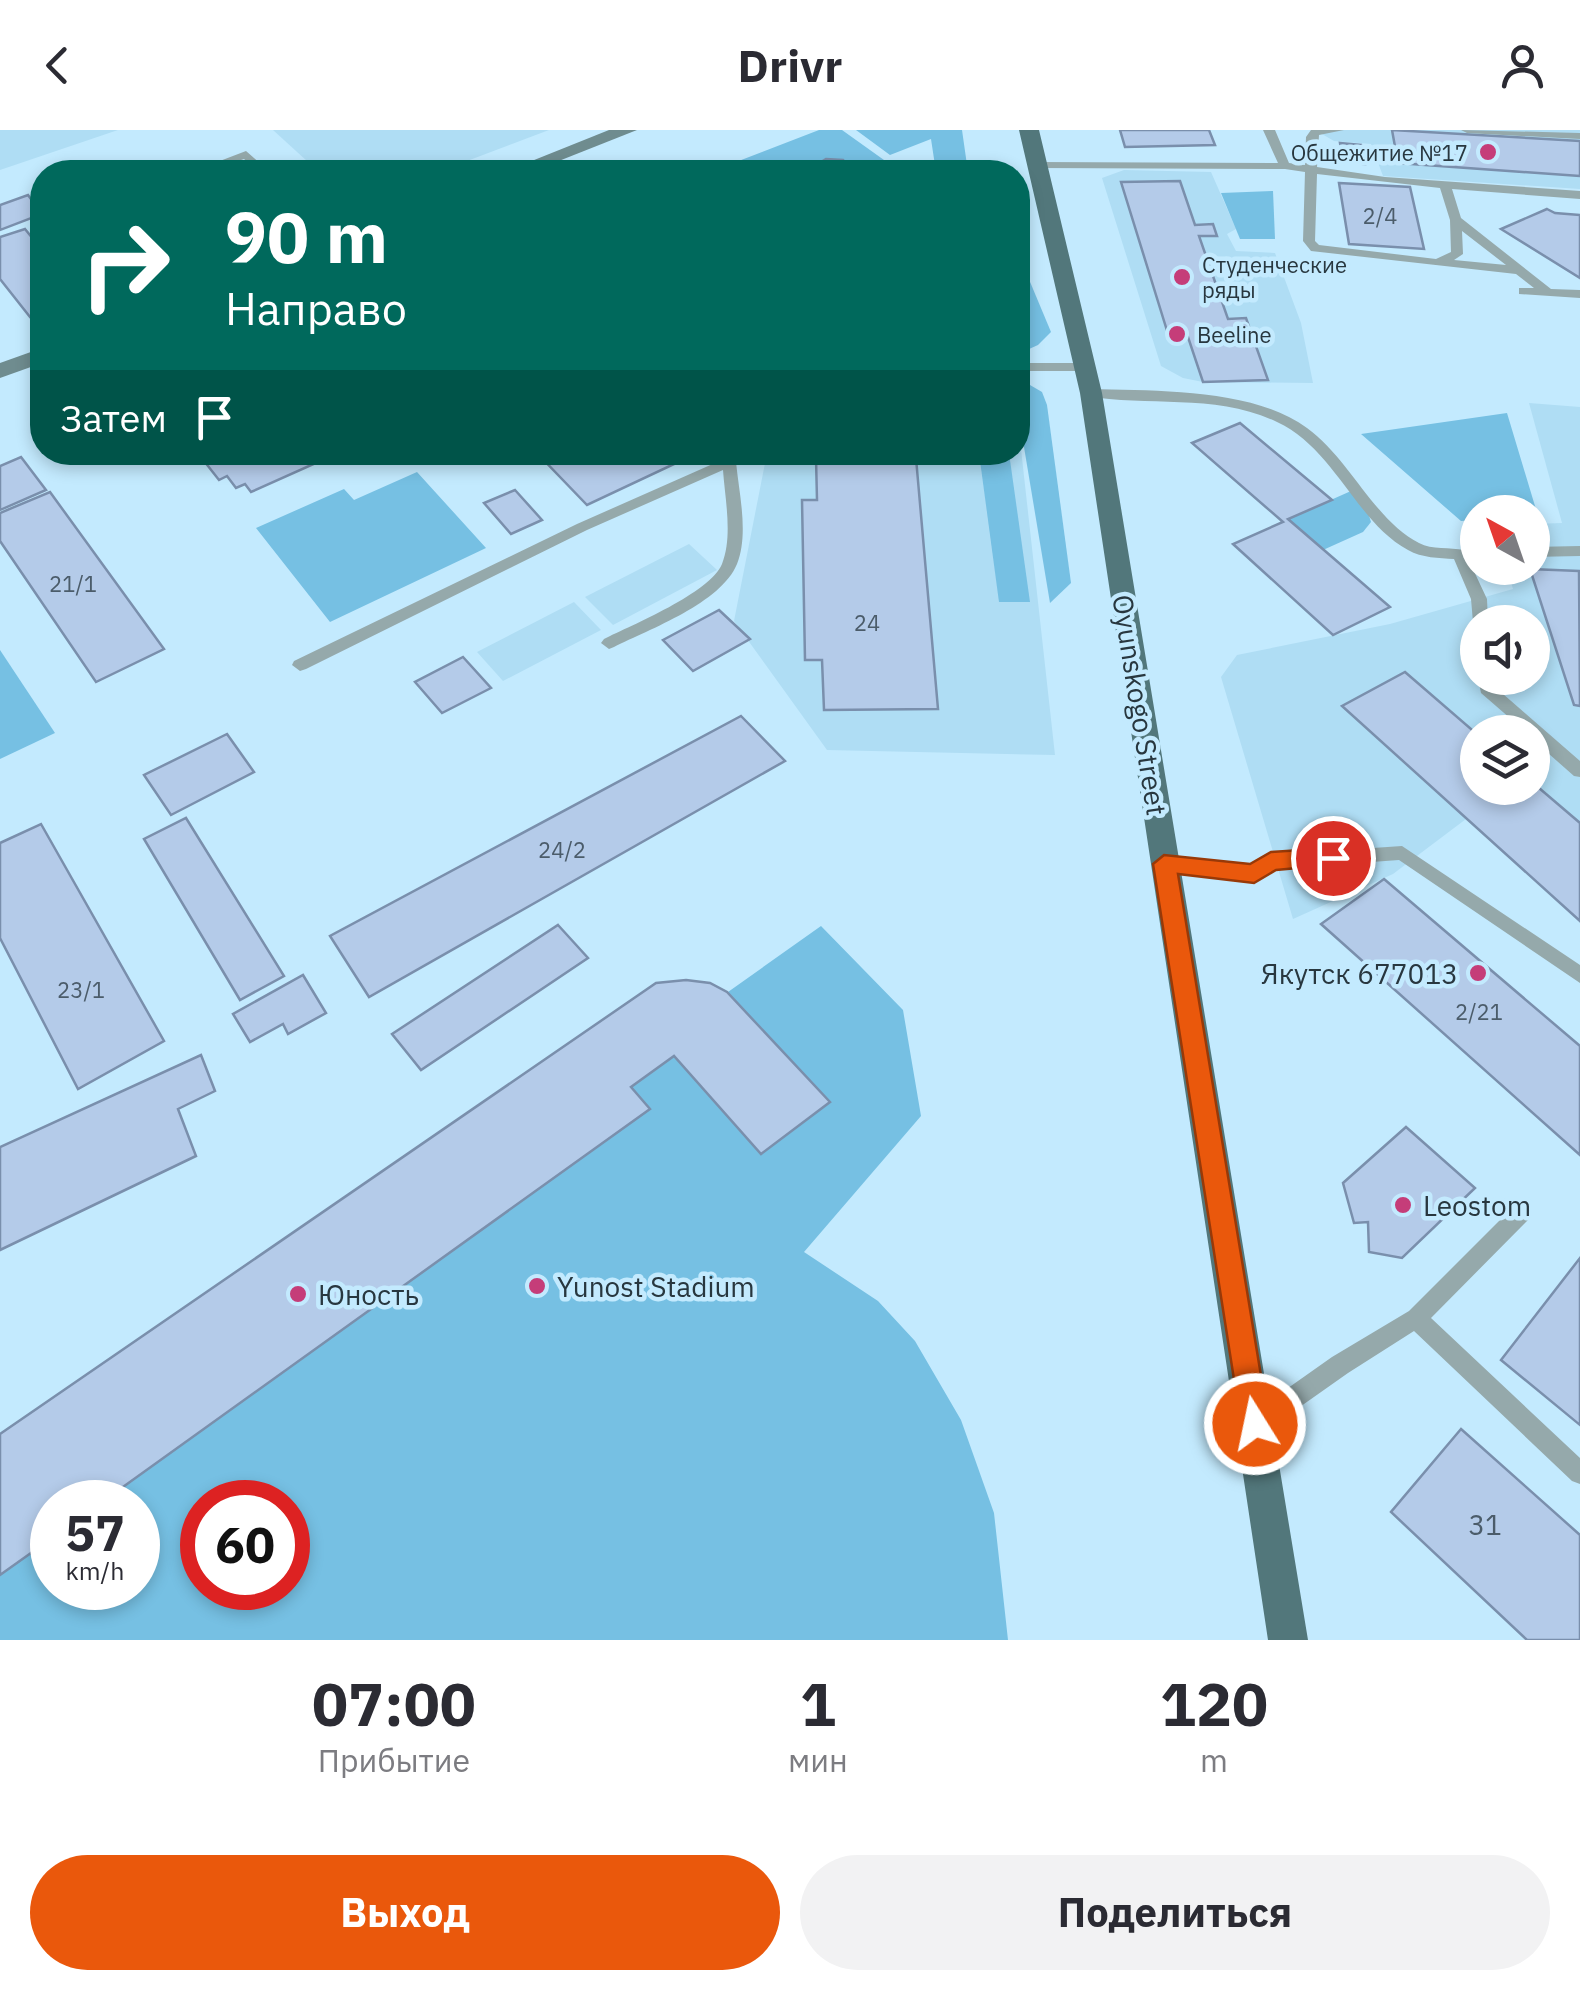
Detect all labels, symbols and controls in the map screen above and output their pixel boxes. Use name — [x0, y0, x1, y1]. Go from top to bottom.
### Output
text: Drivr — [738, 36, 842, 94]
icon: back — [30, 38, 85, 93]
icon: person — [1495, 38, 1550, 93]
place label: Общежитие №17 — [1291, 138, 1468, 167]
marker: Общежитие №17 — [1477, 141, 1499, 163]
text: 90 m — [225, 191, 388, 282]
icon: right — [60, 200, 190, 330]
house number: 2/4 — [1363, 201, 1397, 230]
place label: Студенческие ряды — [1202, 250, 1347, 304]
marker: Студенческие ряды — [1171, 266, 1193, 288]
text: Направо — [225, 279, 407, 337]
place label: Beeline — [1197, 320, 1272, 349]
marker: Beeline — [1166, 323, 1188, 345]
icon: arrive — [187, 390, 242, 445]
text: Затем — [60, 393, 167, 442]
north arrow — [1460, 495, 1550, 585]
map controls — [1460, 495, 1550, 805]
house number: 21/1 — [49, 569, 97, 598]
street label: Oyunskogo Street — [1104, 592, 1176, 818]
button: sound — [1460, 605, 1550, 695]
house number: 24 — [854, 608, 880, 637]
button: layers — [1460, 715, 1550, 805]
pin — [1291, 816, 1376, 901]
icon: arrive — [1306, 831, 1361, 886]
house number: 24/2 — [538, 835, 586, 864]
place label: Якутск 677013 — [1261, 955, 1458, 992]
marker: Якутск 677013 — [1467, 962, 1489, 984]
house number: 23/1 — [57, 975, 105, 1004]
house number: 2/21 — [1455, 997, 1503, 1026]
place label: Leostom — [1423, 1187, 1531, 1224]
marker: Leostom — [1392, 1194, 1414, 1216]
place label: Yunost Stadium — [557, 1268, 755, 1305]
marker: Yunost Stadium — [526, 1275, 548, 1297]
place label: Юность — [318, 1276, 419, 1313]
marker: Юность — [287, 1283, 309, 1305]
position arrow — [1203, 1372, 1307, 1476]
speed limit sign: 60 — [180, 1480, 310, 1610]
text: 57 — [65, 1500, 125, 1565]
house number: 31 — [1468, 1506, 1502, 1543]
text: km/h — [66, 1554, 124, 1587]
text: 07:00 — [312, 1664, 476, 1743]
text: 1 — [800, 1664, 836, 1743]
text: 120 — [1160, 1664, 1268, 1743]
text: Прибытие — [318, 1739, 470, 1781]
text: мин — [788, 1739, 848, 1781]
text: m — [1200, 1739, 1228, 1781]
button: Выход — [30, 1855, 780, 1970]
button: Поделиться — [800, 1855, 1550, 1970]

